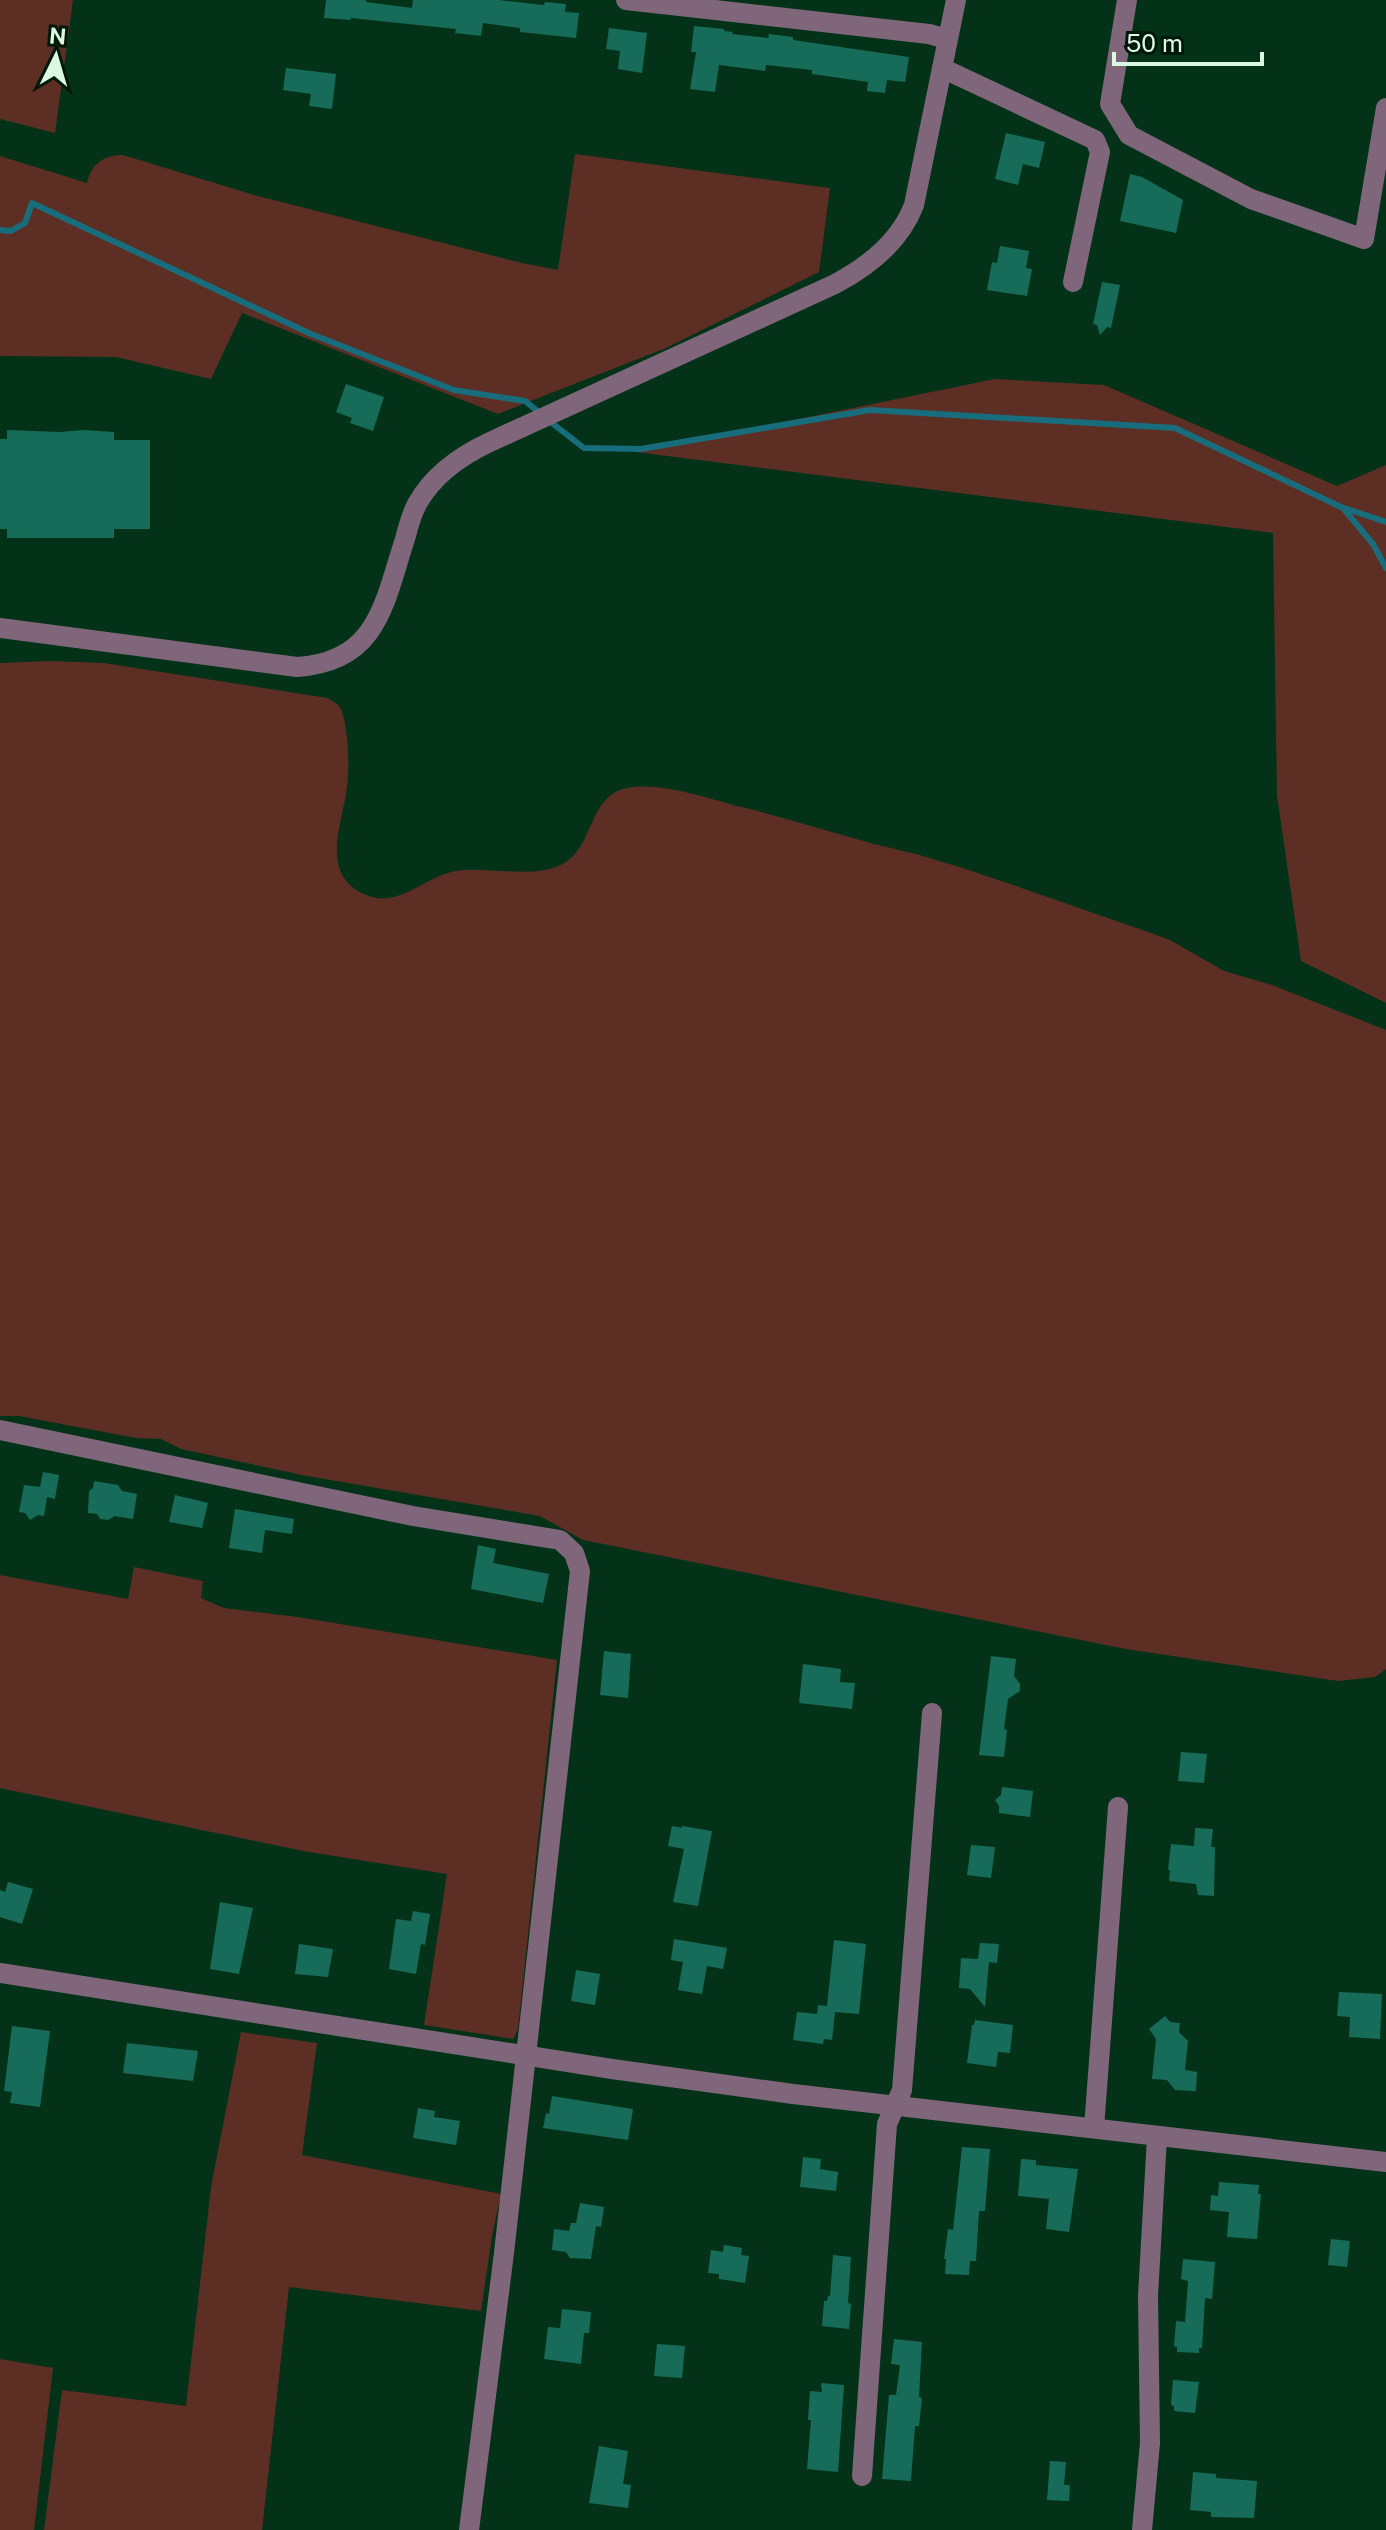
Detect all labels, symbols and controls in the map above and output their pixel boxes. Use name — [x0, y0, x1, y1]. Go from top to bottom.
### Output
north arrow — [16, 16, 96, 96]
scale bar — [1114, 16, 1262, 66]
text: N — [48, 22, 67, 50]
text: 50 m — [1126, 29, 1183, 57]

